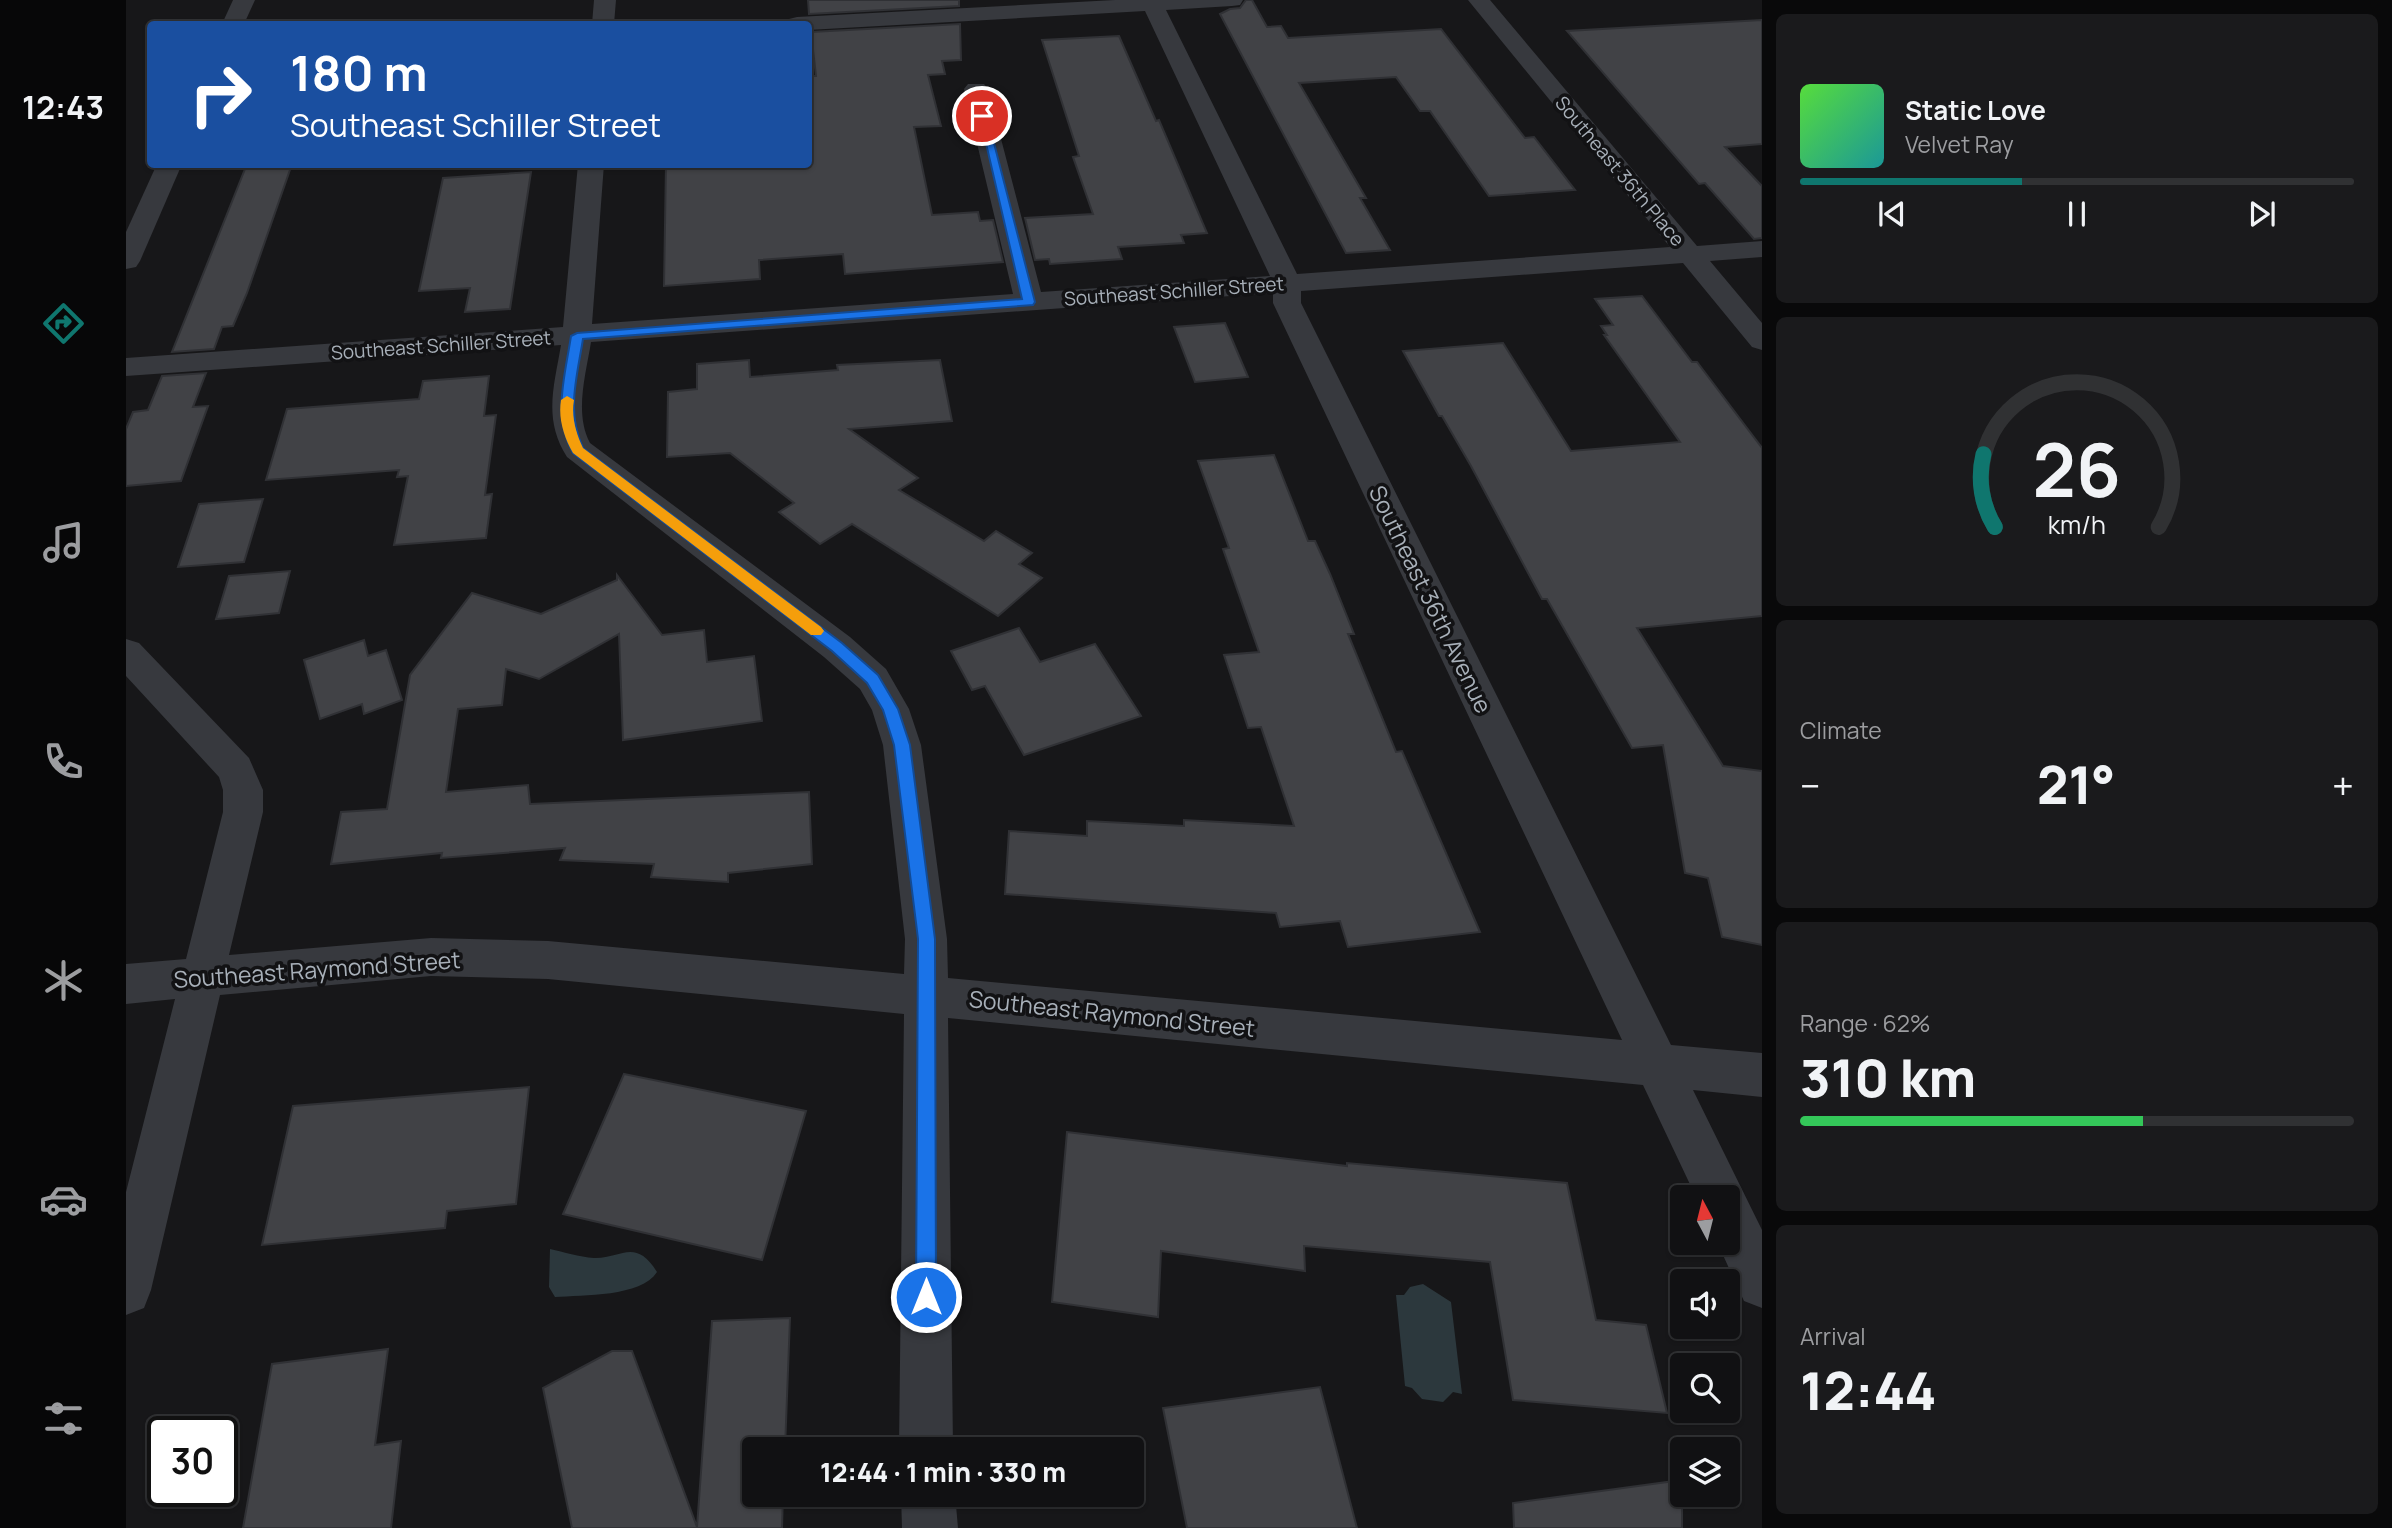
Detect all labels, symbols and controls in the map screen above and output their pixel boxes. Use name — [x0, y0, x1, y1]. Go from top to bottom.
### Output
text: 180 m — [290, 39, 428, 106]
icon: right — [175, 49, 266, 140]
text: 12:43 — [22, 85, 104, 129]
pin — [952, 86, 1012, 146]
street label: Southeast 36th Place — [1549, 90, 1691, 252]
text: Static Love — [1905, 92, 2046, 128]
icon: arrive — [963, 97, 1001, 135]
text: Southeast Schiller Street — [290, 103, 661, 147]
text: Velvet Ray — [1905, 128, 2014, 160]
icon: previous — [1873, 195, 1911, 233]
icon: pause — [2058, 195, 2096, 233]
icon: next — [2243, 195, 2281, 233]
street label: Southeast Schiller Street — [1063, 270, 1285, 312]
icon: directions — [39, 299, 88, 348]
street label: Southeast Schiller Street — [330, 324, 552, 366]
text: 26 — [2033, 420, 2121, 520]
street label: Southeast 36th Avenue — [1362, 480, 1500, 718]
text: km/h — [2048, 507, 2106, 542]
icon: music — [39, 518, 88, 567]
text: Climate — [1800, 714, 1882, 746]
icon: phone — [39, 737, 88, 786]
text: 21° — [2037, 749, 2116, 820]
text: − — [1800, 759, 1821, 811]
text: + — [2332, 759, 2354, 811]
street label: Southeast Raymond Street — [173, 943, 461, 995]
icon: climate — [39, 956, 88, 1005]
street label: Southeast Raymond Street — [967, 982, 1257, 1044]
text: Range · 62% — [1800, 1007, 1931, 1039]
text: 310 km — [1800, 1042, 1976, 1113]
icon: car — [39, 1175, 88, 1224]
north arrow — [1670, 1185, 1740, 1255]
map controls — [1670, 1185, 1740, 1507]
position arrow — [889, 1260, 963, 1334]
button: sound — [1670, 1269, 1740, 1339]
text: Arrival — [1800, 1320, 1866, 1352]
button: search — [1670, 1353, 1740, 1423]
text: 12:44 — [1800, 1355, 1937, 1426]
icon: filters — [39, 1394, 88, 1443]
speed limit sign: 30 — [147, 1416, 238, 1507]
button: layers — [1670, 1437, 1740, 1507]
text: 12:44 · 1 min · 330 m — [820, 1454, 1066, 1490]

